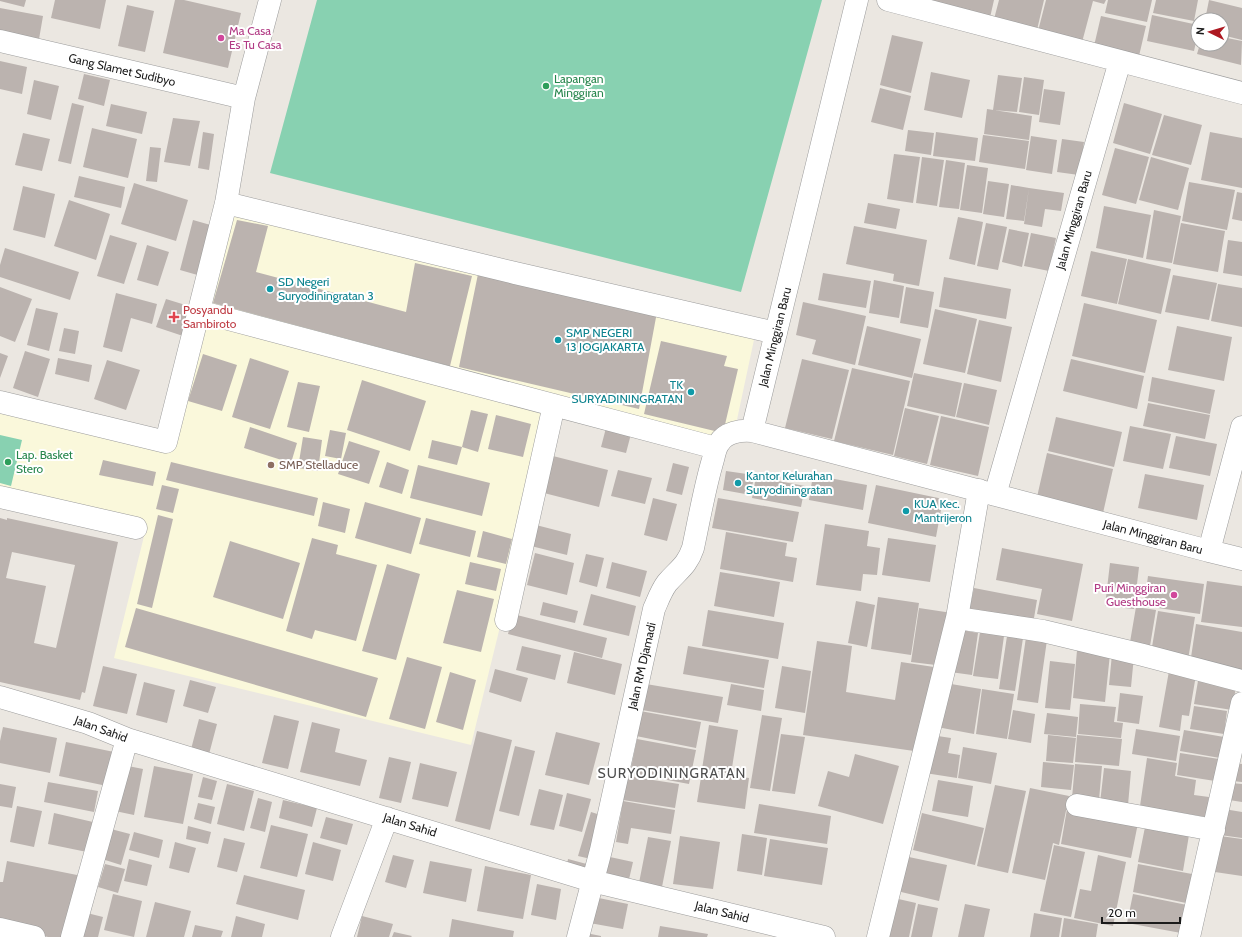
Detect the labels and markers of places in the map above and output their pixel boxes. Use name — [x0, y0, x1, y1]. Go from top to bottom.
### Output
place label: Ma Casa Es Tu Casa — [229, 23, 282, 52]
marker: Ma Casa Es Tu Casa — [216, 33, 226, 43]
place label: Lapangan Minggiran — [554, 71, 604, 100]
marker: Lapangan Minggiran — [541, 81, 551, 91]
place label: SD Negeri Suryodiningratan 3 — [278, 274, 374, 303]
marker: SD Negeri Suryodiningratan 3 — [265, 284, 275, 294]
place label: Posyandu Sambiroto — [183, 302, 237, 331]
marker: Posyandu Sambiroto — [168, 311, 180, 323]
place label: SMP NEGERI 13 JOGJAKARTA — [566, 325, 645, 354]
marker: SMP NEGERI 13 JOGJAKARTA — [553, 335, 563, 345]
place label: TK SURYADININGRATAN — [571, 377, 683, 406]
marker: TK SURYADININGRATAN — [686, 387, 696, 397]
place label: Lap. Basket Stero — [16, 447, 73, 476]
marker: Lap. Basket Stero — [3, 457, 13, 467]
place label: SMP Stelladuce — [279, 457, 358, 472]
marker: SMP Stelladuce — [266, 460, 276, 470]
place label: Kantor Kelurahan Suryodiningratan — [746, 468, 833, 497]
marker: Kantor Kelurahan Suryodiningratan — [733, 478, 743, 488]
place label: KUA Kec. Mantrijeron — [914, 496, 972, 525]
marker: KUA Kec. Mantrijeron — [901, 506, 911, 516]
place label: Puri Minggiran Guesthouse — [1094, 580, 1166, 609]
marker: Puri Minggiran Guesthouse — [1169, 590, 1179, 600]

